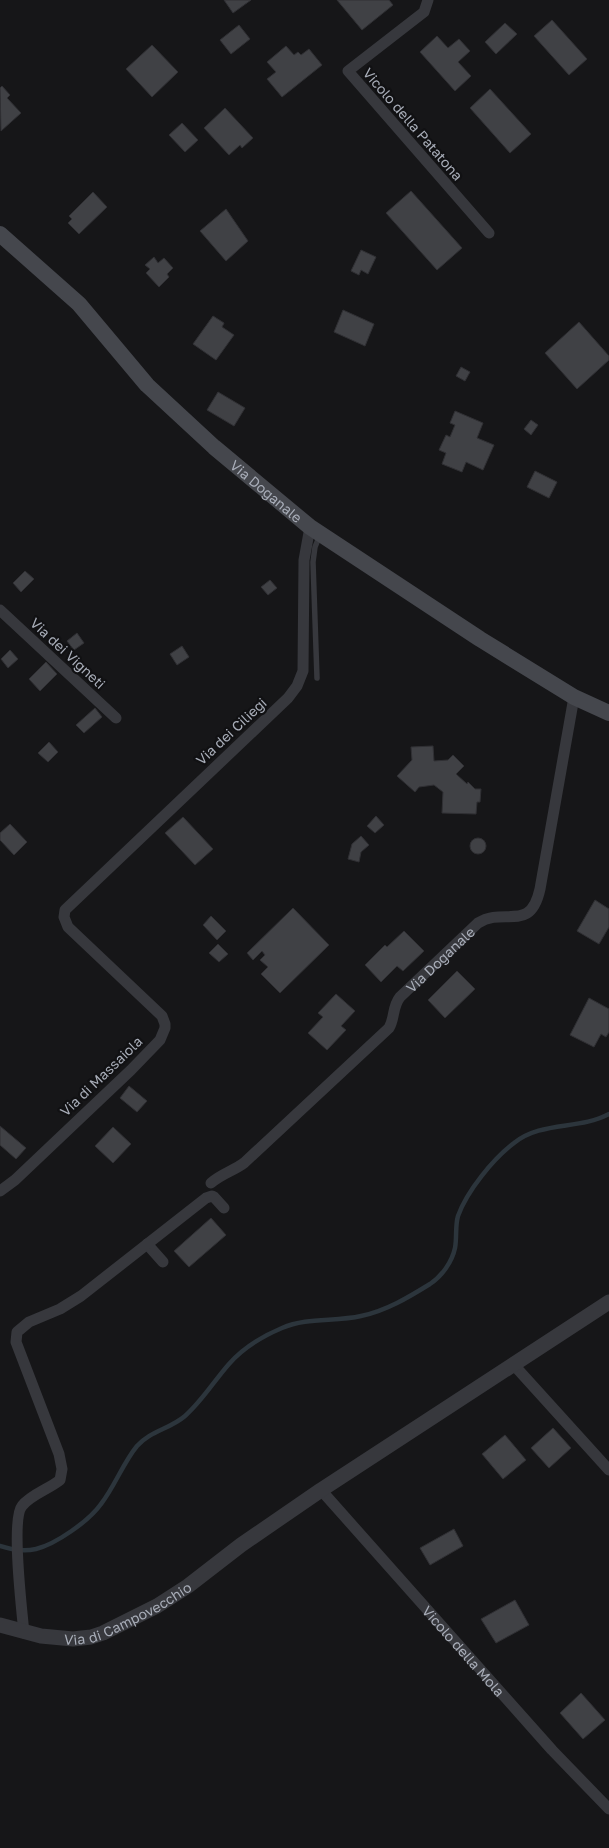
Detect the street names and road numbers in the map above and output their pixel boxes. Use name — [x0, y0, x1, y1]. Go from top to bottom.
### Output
street label: Vicolo della Patatona — [360, 64, 466, 184]
street label: Via Doganale — [227, 456, 306, 526]
street label: Via dei Vigneti — [27, 614, 109, 692]
street label: Via dei Ciliegi — [192, 694, 270, 768]
street label: Via Doganale — [402, 923, 478, 996]
street label: Via di Massaiola — [56, 1032, 146, 1120]
street label: Via di Campovecchio — [63, 1578, 194, 1648]
street label: Vicolo della Mola — [419, 1602, 508, 1700]

